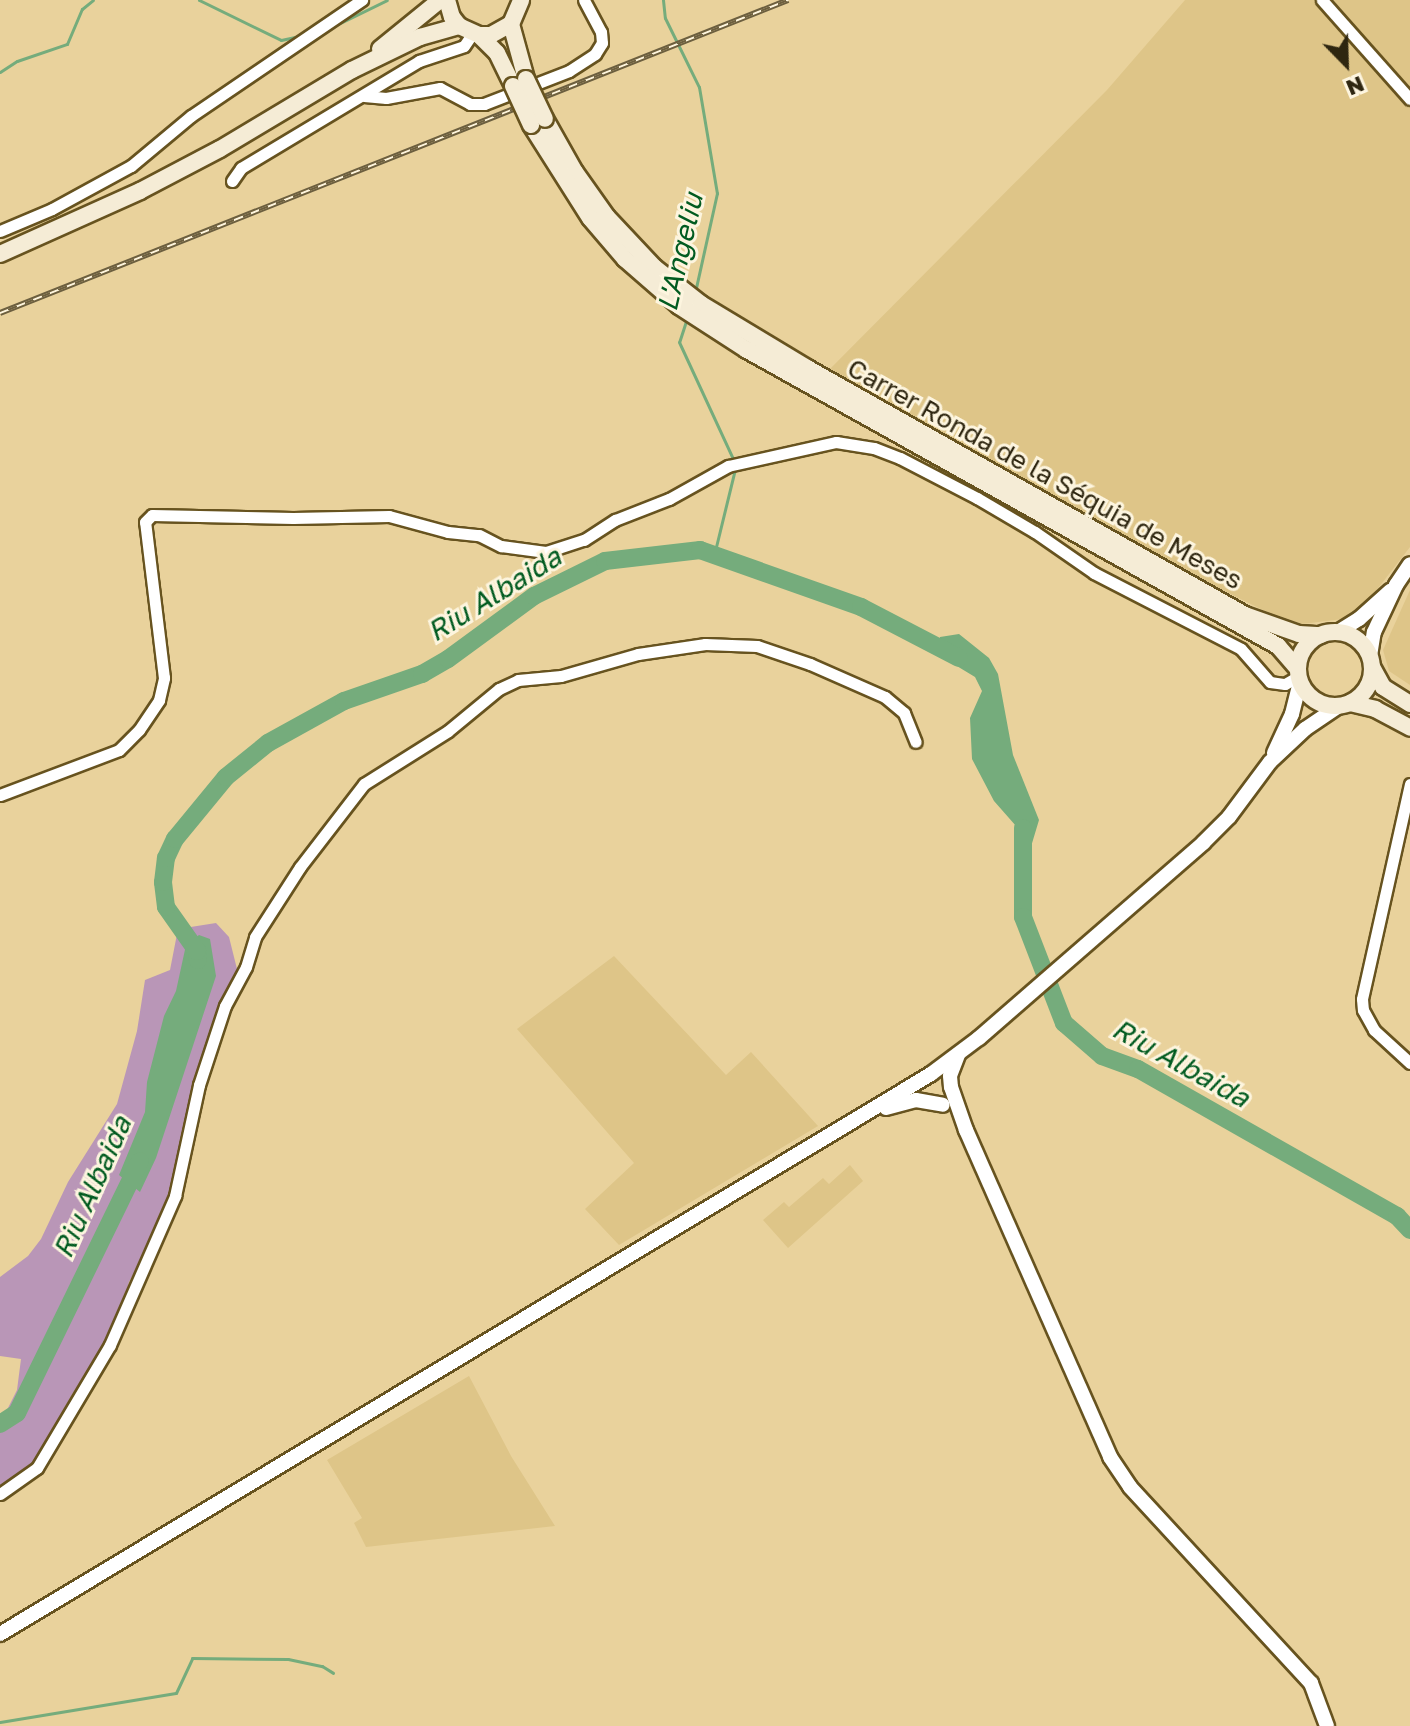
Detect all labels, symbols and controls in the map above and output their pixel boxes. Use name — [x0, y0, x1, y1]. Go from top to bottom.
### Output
north arrow — [1306, 24, 1386, 104]
text: N — [1343, 71, 1369, 102]
water label: L'Angeliu — [650, 190, 710, 314]
street label: Carrer Ronda de la Séquia de Meses — [842, 352, 1248, 596]
water label: Riu Albaida — [421, 540, 567, 648]
water label: Riu Albaida — [1107, 1012, 1255, 1114]
water label: Riu Albaida — [46, 1111, 138, 1263]

